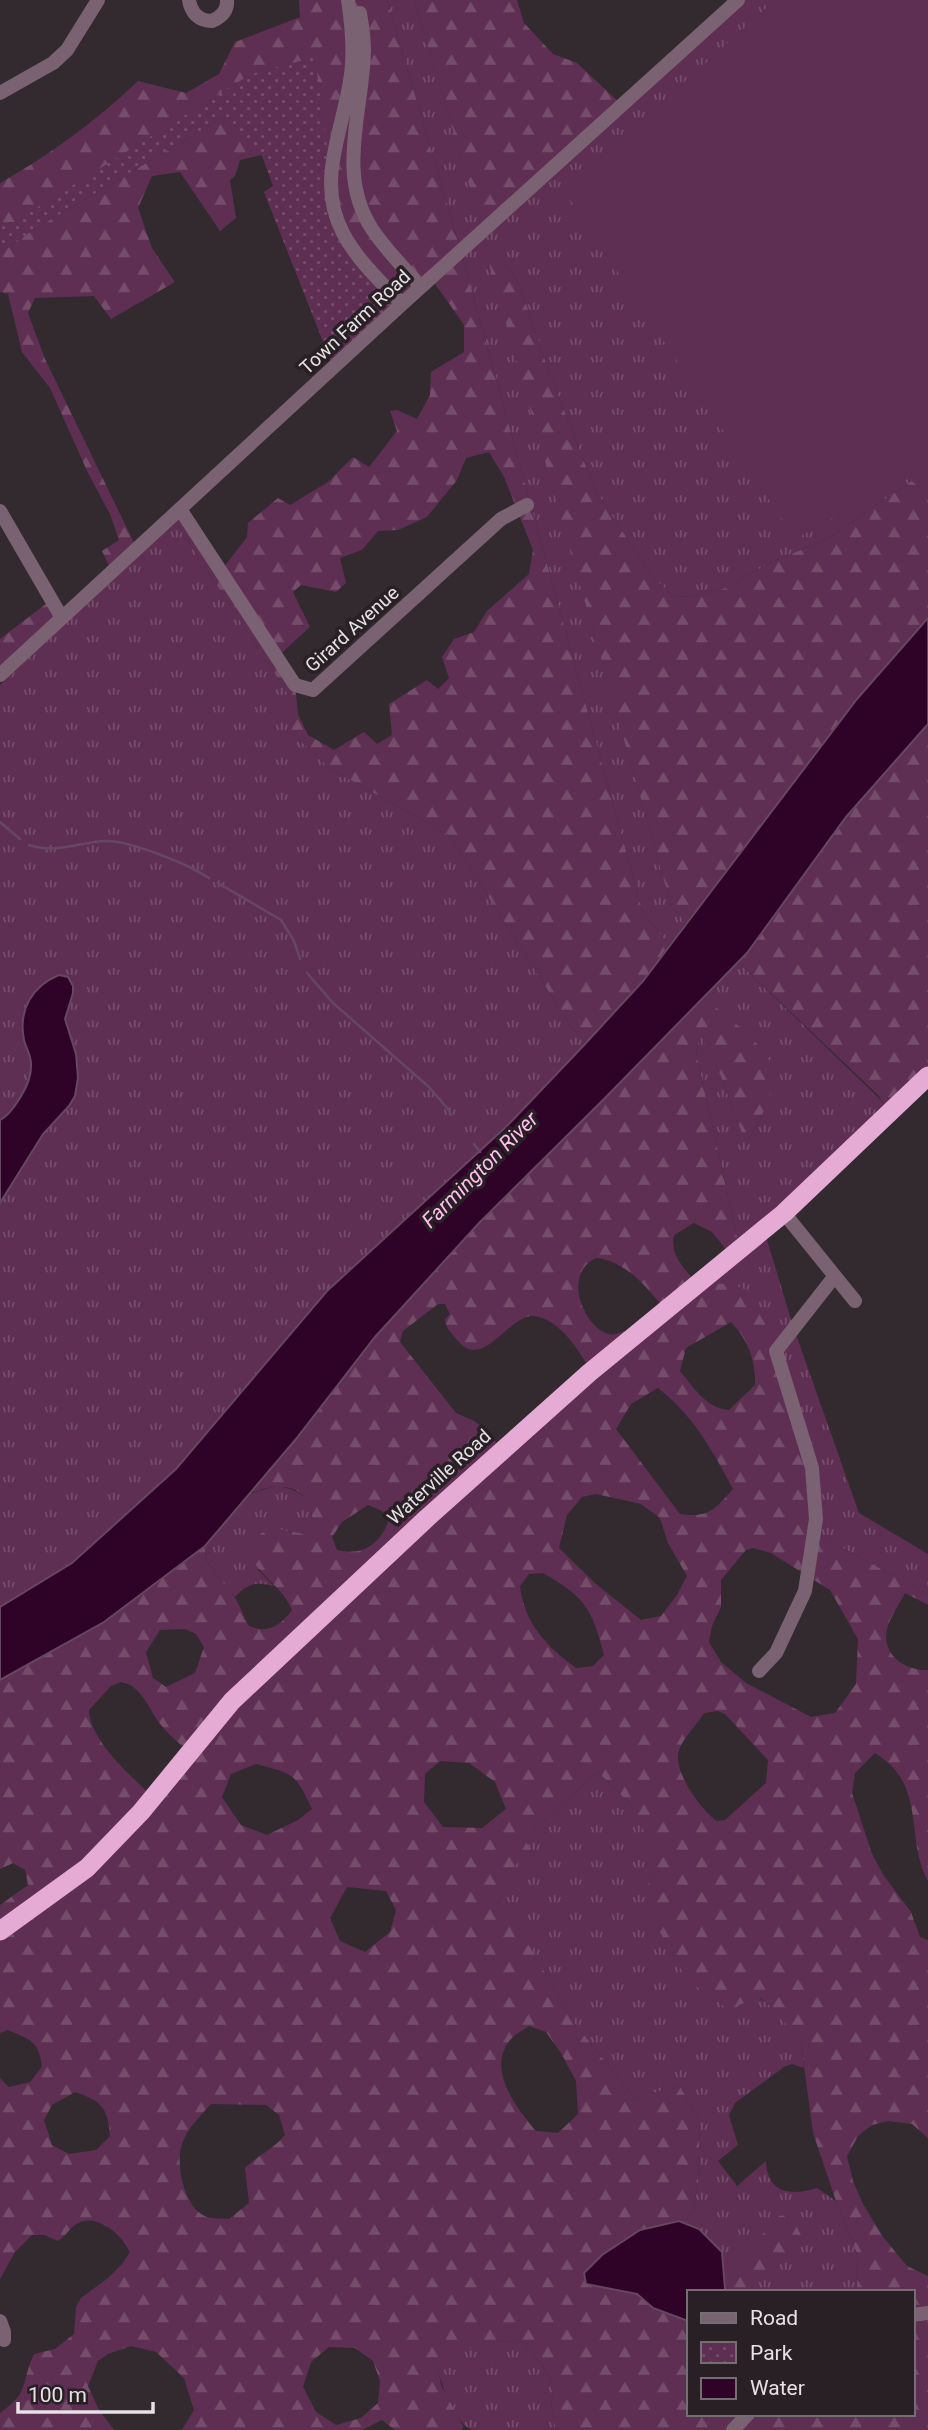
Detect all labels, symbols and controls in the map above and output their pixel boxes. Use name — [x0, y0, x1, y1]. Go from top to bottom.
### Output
street label: Town Farm Road — [295, 265, 415, 379]
street label: Girard Avenue — [301, 581, 403, 677]
water label: Farmington River — [417, 1106, 544, 1233]
street label: Waterville Road — [383, 1425, 495, 1529]
legend — [687, 2290, 914, 2416]
text: Road — [750, 2306, 798, 2330]
text: Park — [750, 2341, 793, 2365]
scale bar — [18, 2370, 152, 2414]
text: Water — [750, 2376, 805, 2400]
text: 100 m — [28, 2383, 87, 2407]

